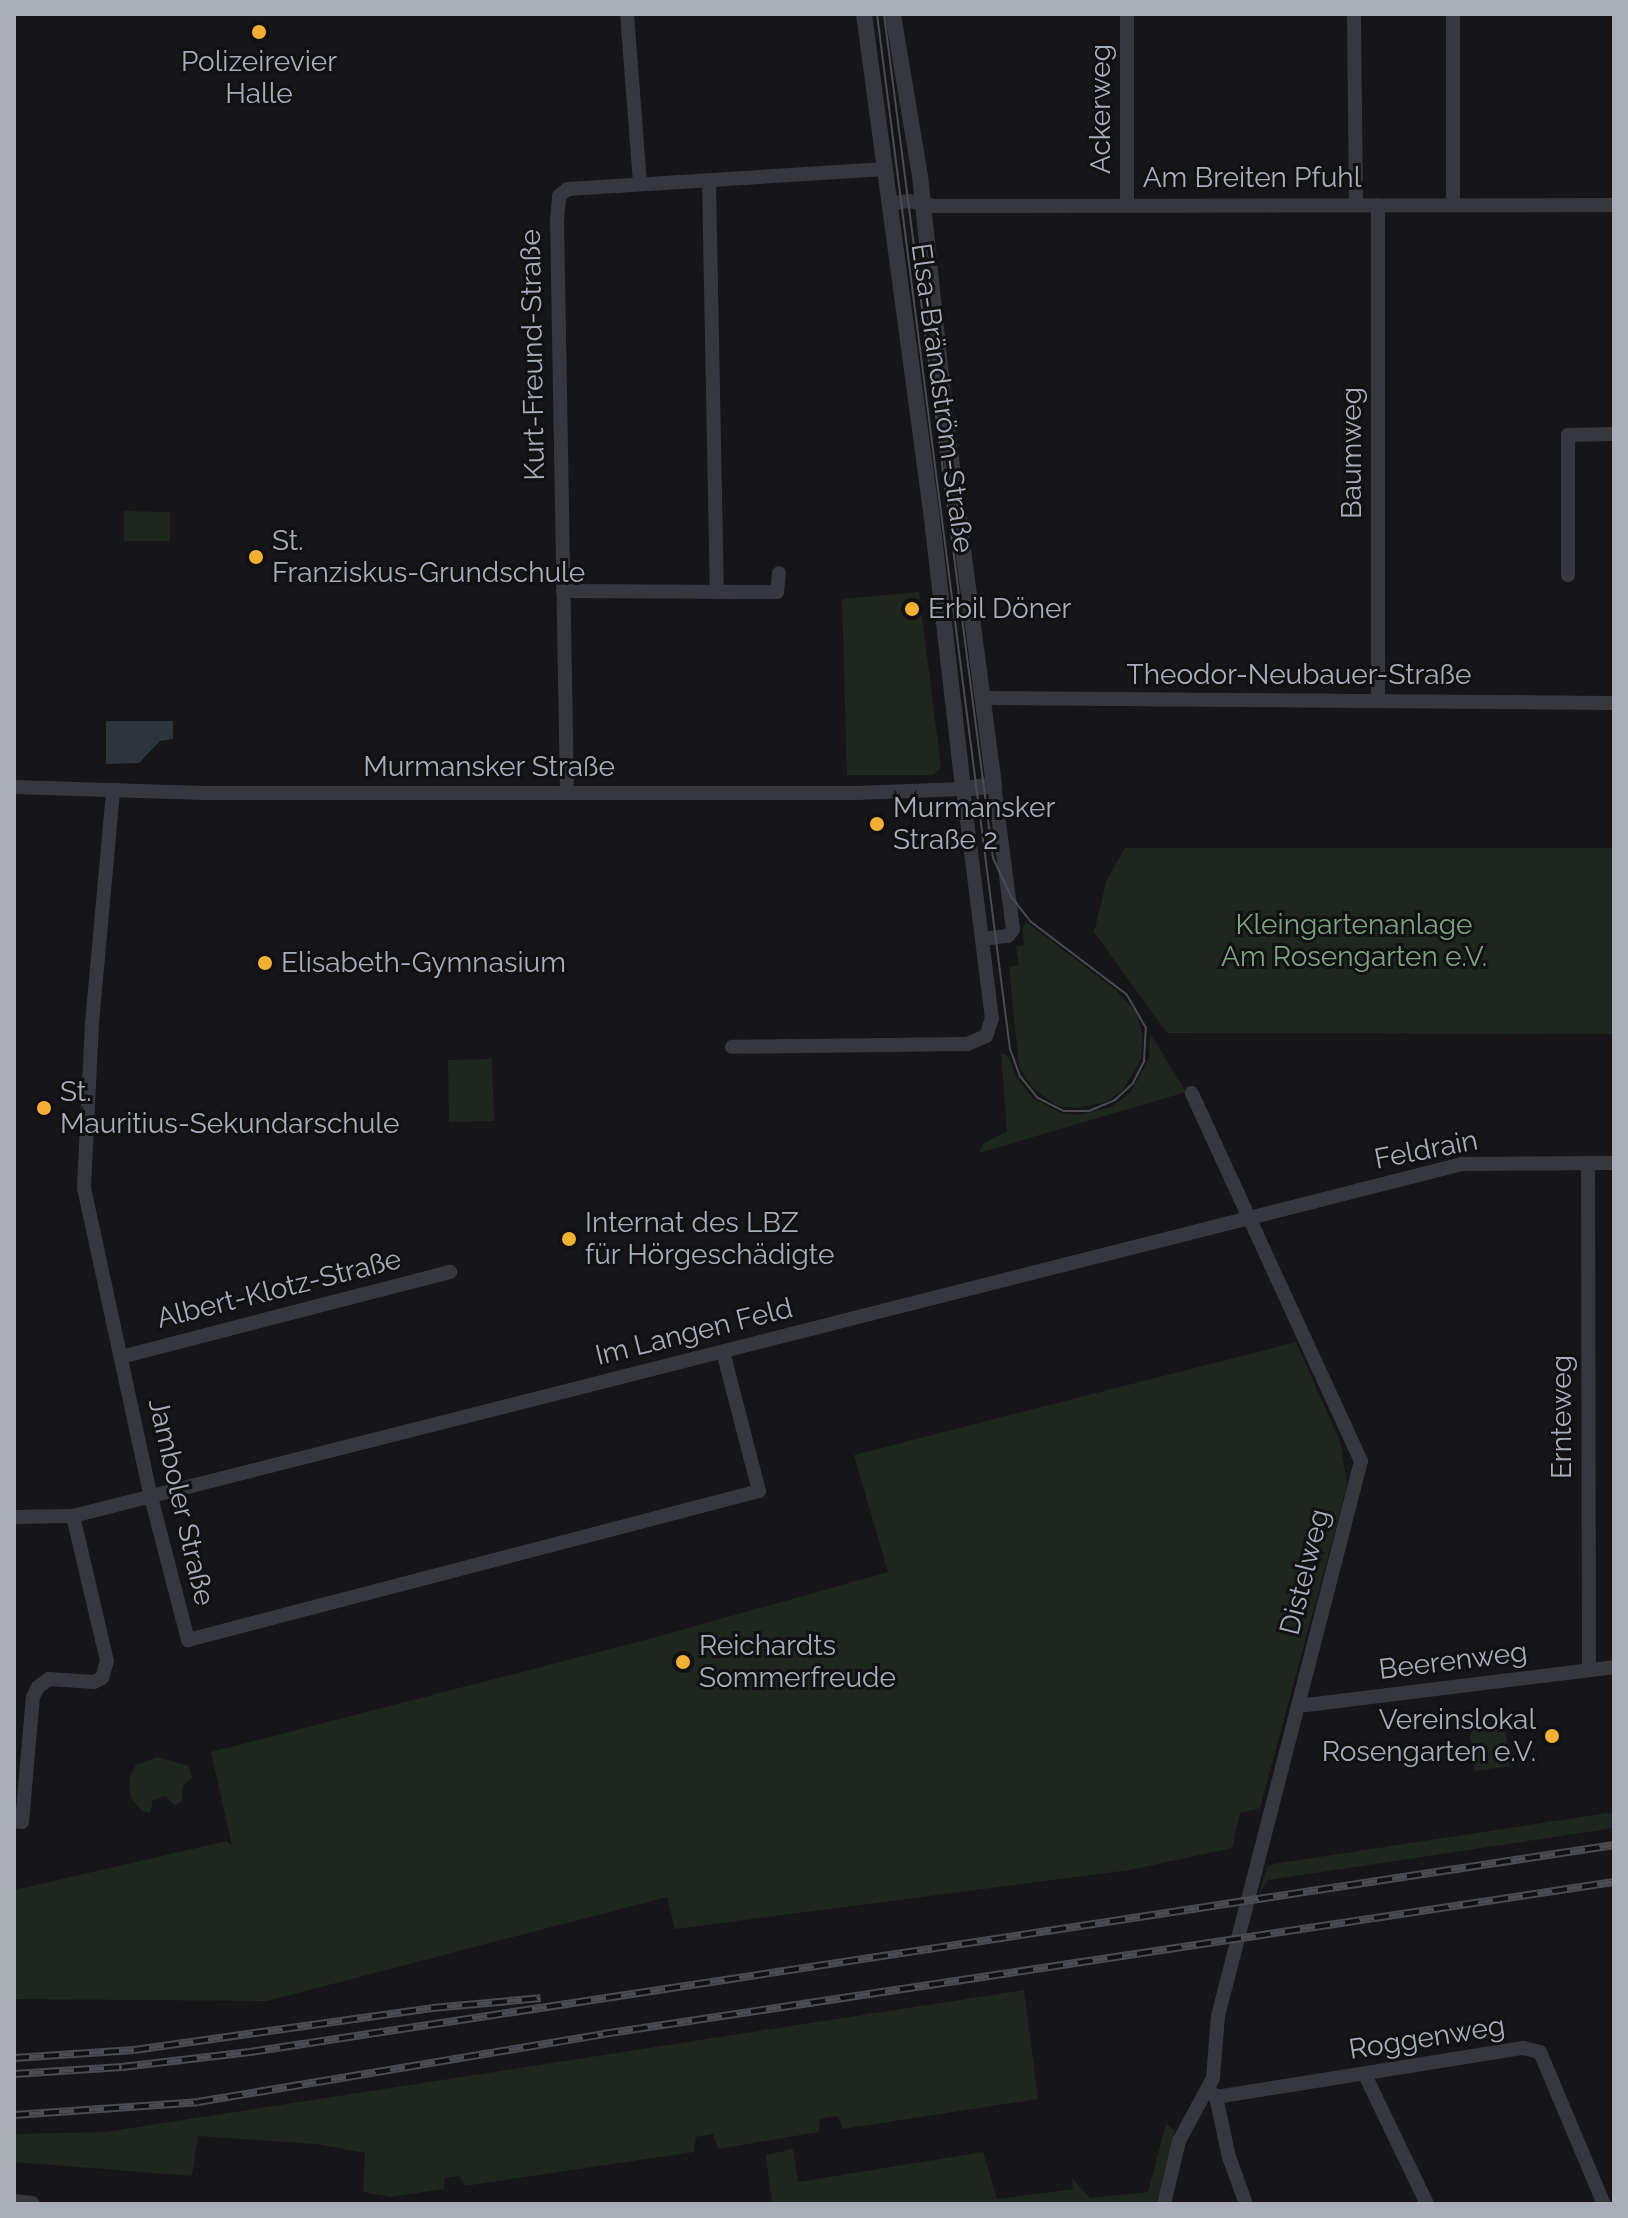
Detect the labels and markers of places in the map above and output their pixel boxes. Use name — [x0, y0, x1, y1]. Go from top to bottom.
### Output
marker: Polizeirevier Halle — [250, 23, 268, 41]
place label: Polizeirevier Halle — [181, 45, 337, 111]
place label: St. Franziskus-Grundschule — [272, 524, 585, 590]
marker: St. Franziskus-Grundschule — [247, 548, 265, 566]
place label: Erbil Döner — [928, 592, 1072, 626]
marker: Erbil Döner — [903, 600, 921, 618]
place label: Murmansker Straße 2 — [893, 791, 1055, 857]
marker: Murmansker Straße 2 — [868, 815, 886, 833]
place label: Elisabeth-Gymnasium — [281, 946, 566, 980]
marker: Elisabeth-Gymnasium — [256, 954, 274, 972]
place label: St. Mauritius-Sekundarschule — [60, 1075, 399, 1141]
marker: St. Mauritius-Sekundarschule — [35, 1099, 53, 1117]
place label: Internat des LBZ für Hörgeschädigte — [585, 1206, 835, 1272]
marker: Internat des LBZ für Hörgeschädigte — [560, 1230, 578, 1248]
place label: Reichardts Sommerfreude — [699, 1629, 896, 1695]
marker: Reichardts Sommerfreude — [674, 1653, 692, 1671]
place label: Vereinslokal Rosengarten e.V. — [1322, 1703, 1536, 1769]
marker: Vereinslokal Rosengarten e.V. — [1543, 1727, 1561, 1745]

